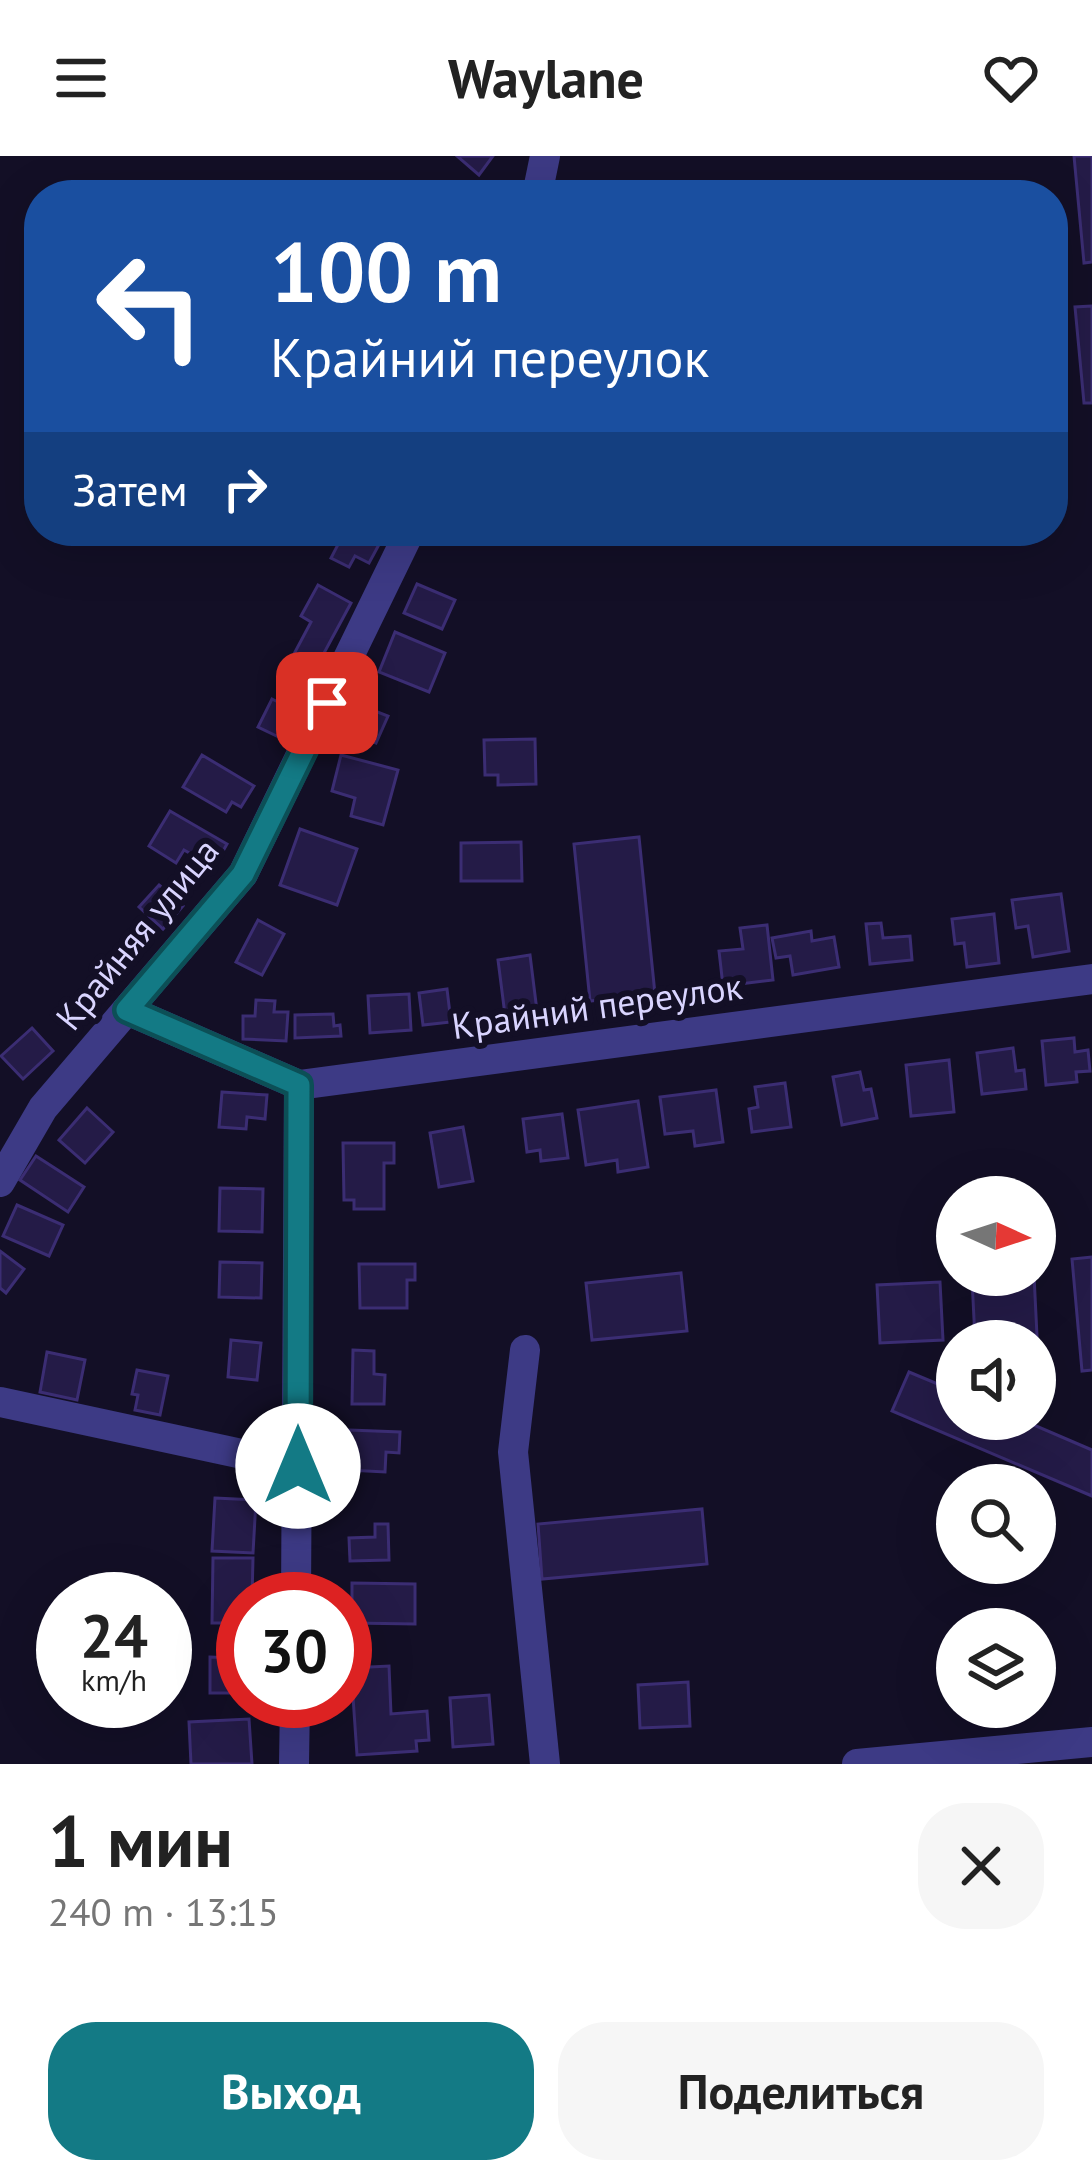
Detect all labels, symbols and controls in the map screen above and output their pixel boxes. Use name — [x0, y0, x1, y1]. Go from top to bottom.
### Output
text: Waylane — [448, 43, 644, 113]
icon: menu — [48, 45, 114, 111]
icon: heart — [978, 45, 1044, 111]
text: 100 m — [270, 216, 502, 325]
icon: left — [72, 228, 228, 384]
text: Крайний переулок — [270, 322, 709, 392]
icon: right — [212, 456, 278, 522]
text: Затем — [72, 460, 188, 518]
pin — [276, 652, 378, 754]
icon: arrive — [294, 670, 360, 736]
street label: Крайняя улица — [45, 828, 228, 1039]
street label: Крайний переулок — [449, 962, 745, 1049]
north arrow — [936, 1176, 1056, 1296]
map controls — [936, 1176, 1056, 1728]
button: sound — [936, 1320, 1056, 1440]
position arrow — [235, 1403, 361, 1529]
button: search — [936, 1464, 1056, 1584]
speed limit sign: 30 — [216, 1572, 372, 1728]
text: 24 — [80, 1596, 148, 1674]
button: layers — [936, 1608, 1056, 1728]
text: km/h — [81, 1660, 147, 1699]
text: 1 мин — [48, 1794, 233, 1887]
button: close — [918, 1803, 1044, 1929]
text: 240 m · 13:15 — [48, 1886, 279, 1937]
button: Выход — [48, 2022, 534, 2160]
button: Поделиться — [558, 2022, 1044, 2160]

